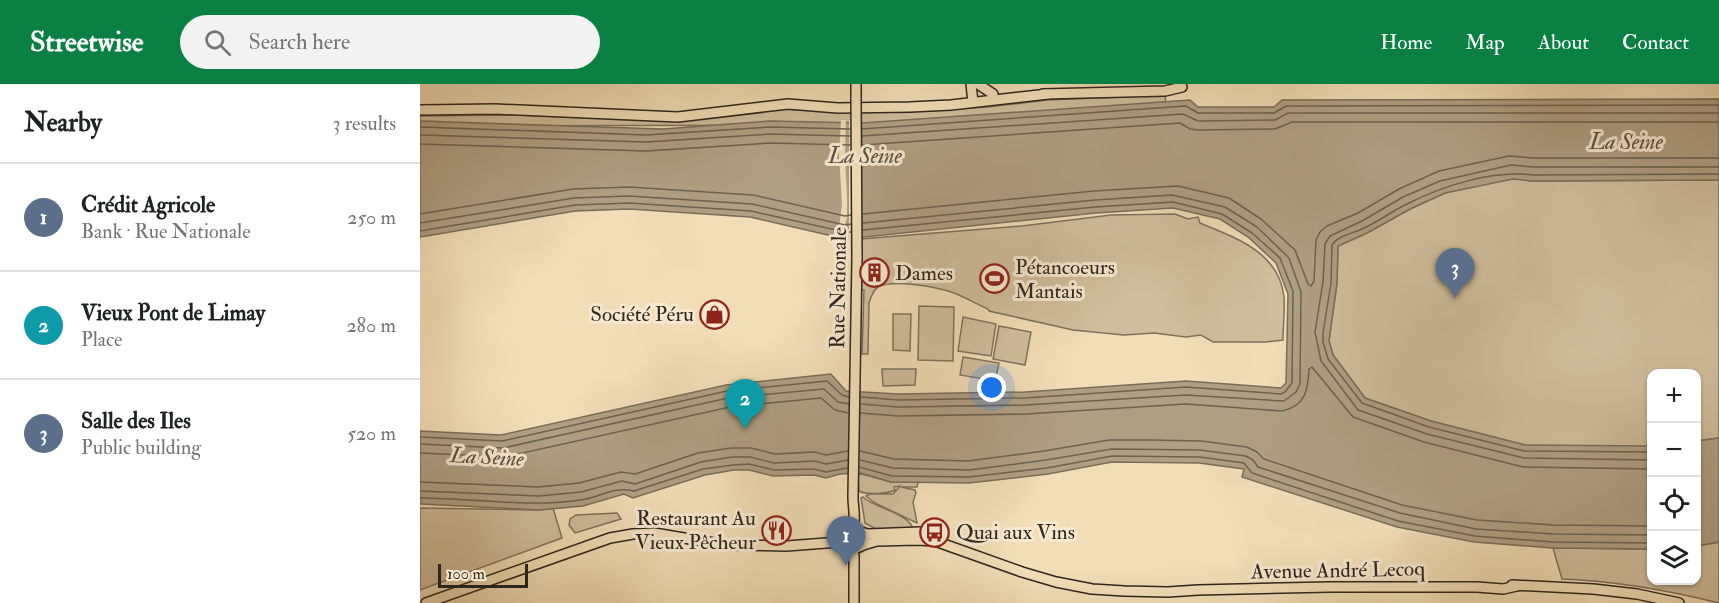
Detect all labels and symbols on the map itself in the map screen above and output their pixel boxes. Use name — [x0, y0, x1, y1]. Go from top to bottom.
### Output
water label: La Seine — [1588, 128, 1664, 156]
water label: La Seine — [827, 142, 903, 170]
street label: Rue Nationale — [824, 227, 853, 349]
pin: 3 — [1436, 248, 1474, 298]
place label: Pétancoeurs Mantais — [1015, 254, 1115, 305]
building icon: Dames — [858, 257, 890, 289]
place label: Dames — [895, 260, 953, 287]
sports icon: Pétancoeurs Mantais — [978, 263, 1010, 295]
shop icon: Société Péru — [699, 298, 731, 330]
place label: Société Péru — [590, 301, 694, 328]
your location — [977, 373, 1006, 402]
pin: 2 — [726, 380, 764, 429]
water label: La Seine — [448, 441, 525, 473]
place label: Restaurant Au Vieux Pêcheur — [635, 505, 756, 556]
restaurant icon: Restaurant Au Vieux Pêcheur — [761, 514, 793, 546]
pin: 1 — [826, 516, 866, 566]
bus stop icon: Quai aux Vins — [919, 516, 951, 548]
place label: Quai aux Vins — [956, 519, 1075, 546]
street label: Avenue André Lecoq — [1250, 555, 1425, 586]
scale bar — [438, 561, 528, 588]

